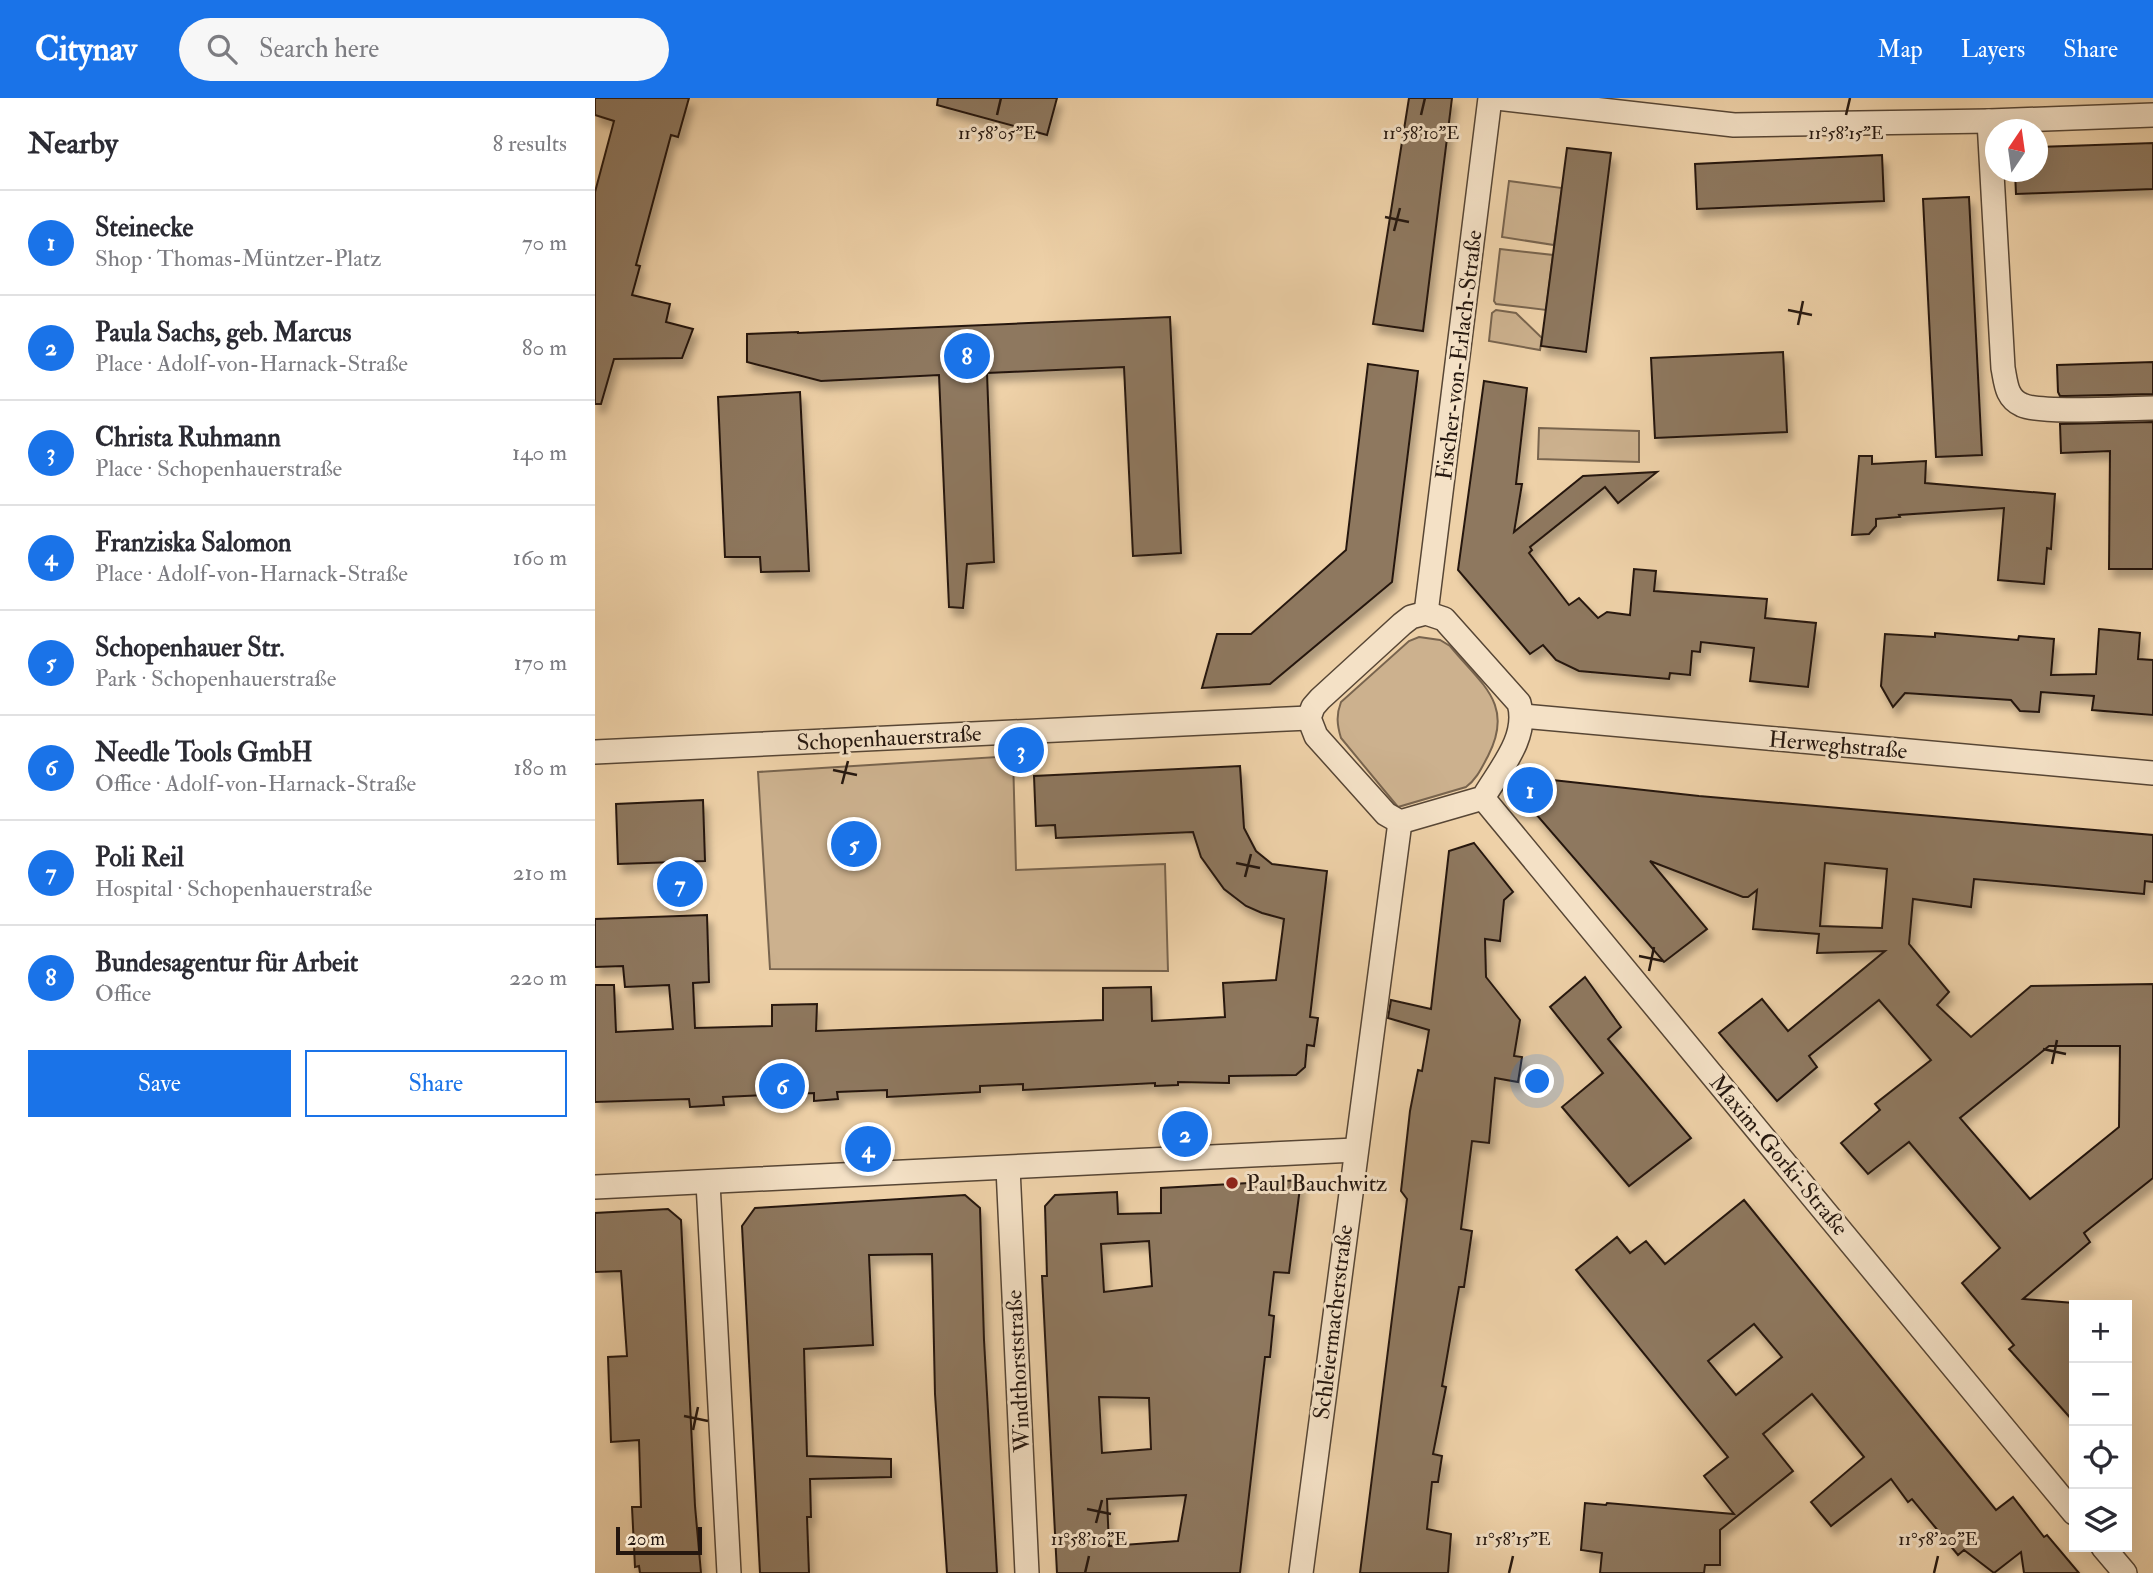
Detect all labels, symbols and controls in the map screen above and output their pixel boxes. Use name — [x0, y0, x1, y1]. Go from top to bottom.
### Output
search box — [179, 18, 669, 81]
text: Citynav — [35, 29, 137, 70]
icon: search — [203, 30, 241, 68]
text: Search here — [259, 33, 379, 65]
text: Map — [1878, 34, 1923, 65]
text: Layers — [1961, 34, 2025, 65]
text: Share — [2063, 34, 2118, 65]
north arrow — [1985, 119, 2048, 182]
text: 11°58'05"E — [958, 122, 1036, 145]
text: 11°58'10"E — [1383, 122, 1459, 145]
text: 11°58'15"E — [1808, 122, 1884, 145]
text: Nearby — [28, 125, 118, 162]
text: 8 results — [492, 129, 567, 158]
text: Steinecke — [95, 212, 193, 244]
text: 1 — [47, 228, 55, 257]
text: 70 m — [522, 228, 567, 257]
street label: Fischer-von-Erlach-Straße — [1429, 228, 1489, 482]
text: Shop · Thomas-Müntzer-Platz — [95, 244, 381, 273]
text: Paula Sachs, geb. Marcus — [95, 317, 351, 349]
pin: 8 — [944, 330, 990, 382]
text: 2 — [45, 333, 57, 362]
text: 80 m — [522, 333, 567, 362]
text: Place · Adolf-von-Harnack-Straße — [95, 349, 408, 378]
text: Christa Ruhmann — [95, 422, 281, 454]
text: 3 — [47, 438, 55, 467]
text: 140 m — [512, 438, 567, 467]
text: Place · Schopenhauerstraße — [95, 454, 342, 483]
text: Franziska Salomon — [95, 527, 291, 559]
text: 4 — [45, 543, 57, 572]
text: 160 m — [513, 543, 567, 572]
text: Place · Adolf-von-Harnack-Straße — [95, 559, 408, 588]
text: Schopenhauer Str. — [95, 632, 285, 664]
text: 5 — [46, 648, 56, 677]
text: 170 m — [514, 648, 567, 677]
text: Park · Schopenhauerstraße — [95, 664, 336, 693]
street label: Schopenhauerstraße — [796, 719, 983, 758]
pin: 3 — [998, 724, 1044, 776]
street label: Herweghstraße — [1767, 724, 1909, 766]
text: Needle Tools GmbH — [95, 737, 313, 769]
text: 6 — [45, 753, 57, 782]
text: 180 m — [514, 753, 567, 782]
pin: 1 — [1507, 764, 1553, 816]
text: Office · Adolf-von-Harnack-Straße — [95, 769, 416, 798]
pin: 5 — [831, 818, 877, 870]
text: Poli Reil — [95, 842, 184, 874]
text: 7 — [46, 858, 56, 887]
text: 210 m — [513, 858, 567, 887]
pin: 7 — [657, 858, 703, 910]
text: Hospital · Schopenhauerstraße — [95, 874, 372, 903]
text: Bundesagentur für Arbeit — [95, 947, 358, 979]
text: 8 — [46, 963, 56, 992]
text: 220 m — [509, 963, 567, 992]
text: Office — [95, 979, 151, 1008]
button: Save — [28, 1050, 291, 1117]
button: Share — [305, 1050, 567, 1117]
pin: 6 — [759, 1060, 805, 1112]
your location — [1520, 1064, 1554, 1098]
street label: Maxim-Gorki-Straße — [1703, 1068, 1855, 1242]
pin: 2 — [1162, 1108, 1208, 1160]
pin: 4 — [845, 1123, 891, 1175]
place label: Paul Bauchwitz — [1246, 1169, 1387, 1198]
marker: Paul Bauchwitz — [1224, 1175, 1240, 1191]
street label: Schleiermacherstraße — [1307, 1223, 1359, 1421]
street label: Windthorststraße — [999, 1289, 1037, 1454]
map controls — [2069, 1300, 2132, 1552]
button: + — [2069, 1300, 2132, 1363]
button: − — [2069, 1363, 2132, 1426]
button: locate — [2069, 1426, 2132, 1489]
button: layers — [2069, 1489, 2132, 1552]
scale bar — [616, 1524, 702, 1556]
text: 20 m — [627, 1527, 665, 1551]
text: 11°58'10"E — [1051, 1528, 1127, 1551]
text: 11°58'15"E — [1475, 1528, 1551, 1551]
text: 11°58'20"E — [1898, 1528, 1978, 1551]

